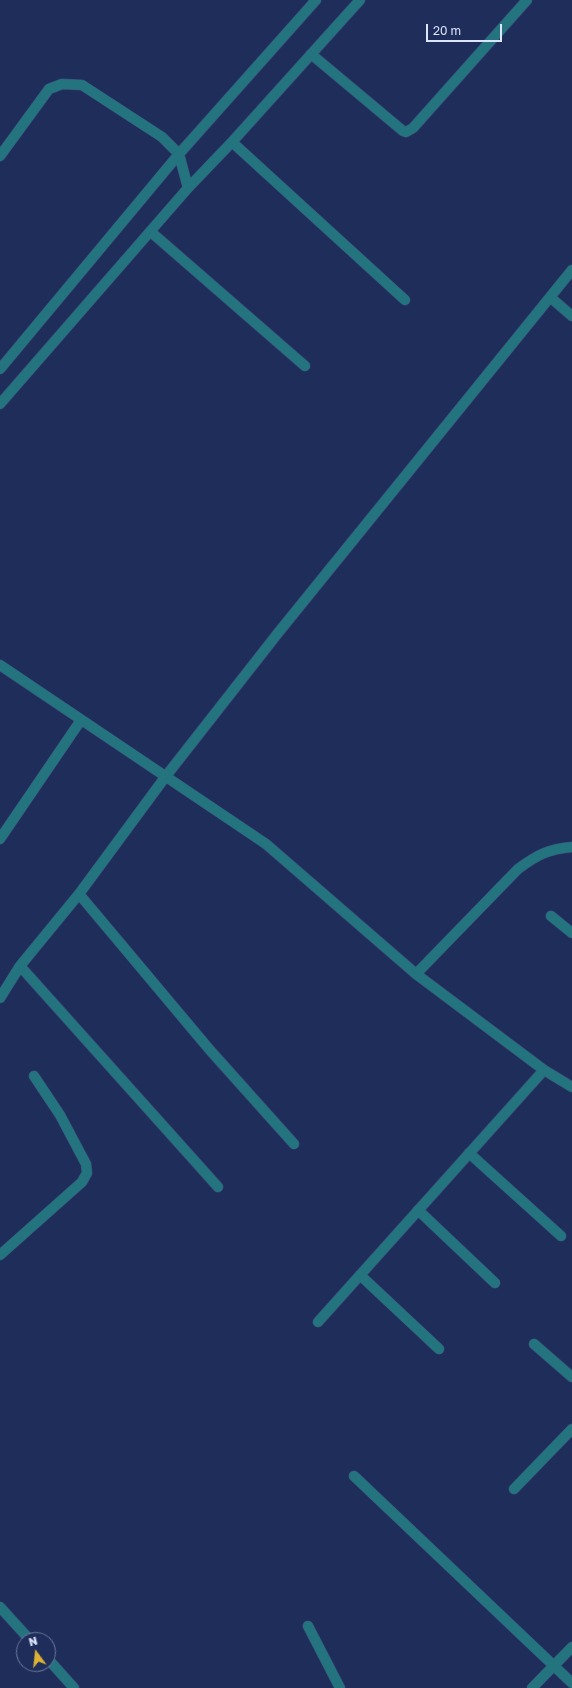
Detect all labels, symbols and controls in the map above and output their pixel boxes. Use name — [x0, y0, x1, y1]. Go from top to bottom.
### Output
scale bar — [428, 16, 504, 42]
text: 20 m — [433, 23, 461, 38]
north arrow — [16, 1632, 56, 1672]
text: N — [27, 1634, 39, 1648]

